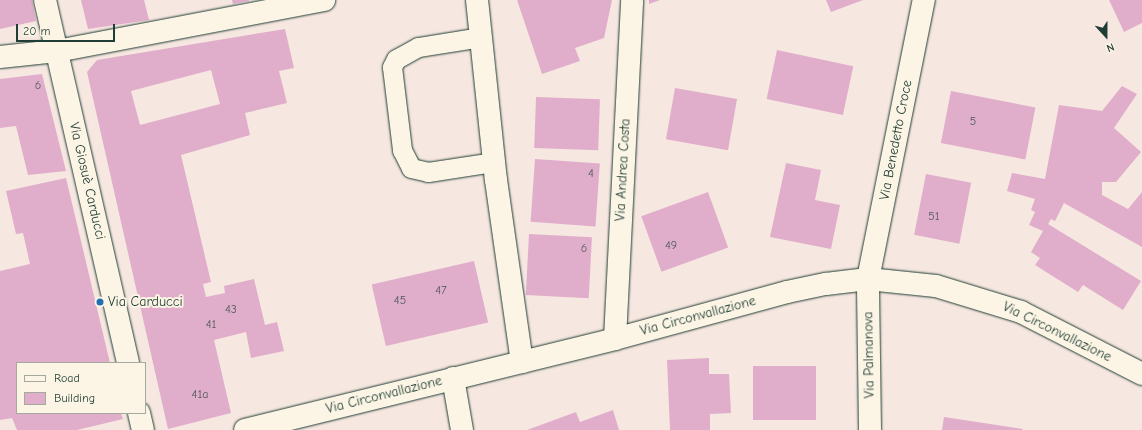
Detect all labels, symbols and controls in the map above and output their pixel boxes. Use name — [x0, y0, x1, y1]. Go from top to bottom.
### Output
scale bar — [18, 16, 117, 42]
north arrow — [1086, 16, 1126, 56]
text: 20 m — [23, 24, 51, 38]
text: N — [1105, 40, 1116, 55]
street label: Via Benedetto Croce — [876, 78, 916, 202]
house number: 6 — [35, 79, 41, 93]
house number: 5 — [970, 115, 976, 129]
street label: Via Andrea Costa — [612, 118, 634, 222]
street label: Via Giosuè Carducci — [65, 121, 109, 241]
house number: 4 — [588, 167, 594, 181]
house number: 51 — [928, 210, 940, 224]
house number: 49 — [665, 239, 677, 253]
house number: 6 — [581, 242, 587, 256]
house number: 47 — [435, 284, 447, 298]
street label: Via Circonvallazione — [638, 292, 758, 340]
place label: Via Carducci — [108, 294, 183, 310]
house number: 45 — [394, 294, 406, 308]
marker: Via Carducci — [95, 297, 105, 307]
street label: Via Circonvallazione — [1000, 298, 1114, 366]
house number: 43 — [225, 303, 237, 317]
street label: Via Palmanova — [860, 312, 878, 398]
house number: 41 — [206, 318, 216, 332]
legend — [16, 362, 146, 414]
text: Road — [54, 371, 80, 385]
street label: Via Circonvallazione — [324, 372, 444, 418]
house number: 41a — [192, 388, 208, 402]
text: Building — [54, 391, 95, 405]

